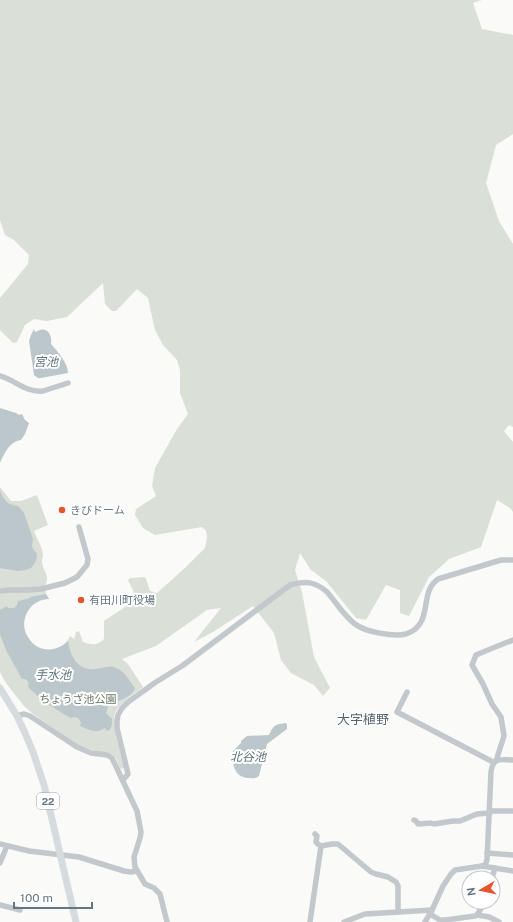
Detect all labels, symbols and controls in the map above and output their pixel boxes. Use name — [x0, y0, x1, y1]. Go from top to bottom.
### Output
water label: 宮池 — [34, 355, 59, 369]
place label: きびドーム — [70, 504, 125, 516]
marker: きびドーム — [57, 505, 67, 515]
place label: 有田川町役場 — [89, 594, 155, 606]
marker: 有田川町役場 — [76, 595, 86, 605]
water label: 手水池 — [35, 668, 72, 682]
park label: ちょうざ池公園 — [40, 693, 117, 705]
district label: 大字植野 — [337, 712, 389, 727]
water label: 北谷池 — [230, 750, 267, 764]
road number: 22 — [37, 793, 59, 809]
north arrow — [461, 870, 501, 910]
scale bar — [14, 884, 92, 910]
text: N — [465, 886, 478, 897]
text: 100 m — [20, 891, 53, 905]

